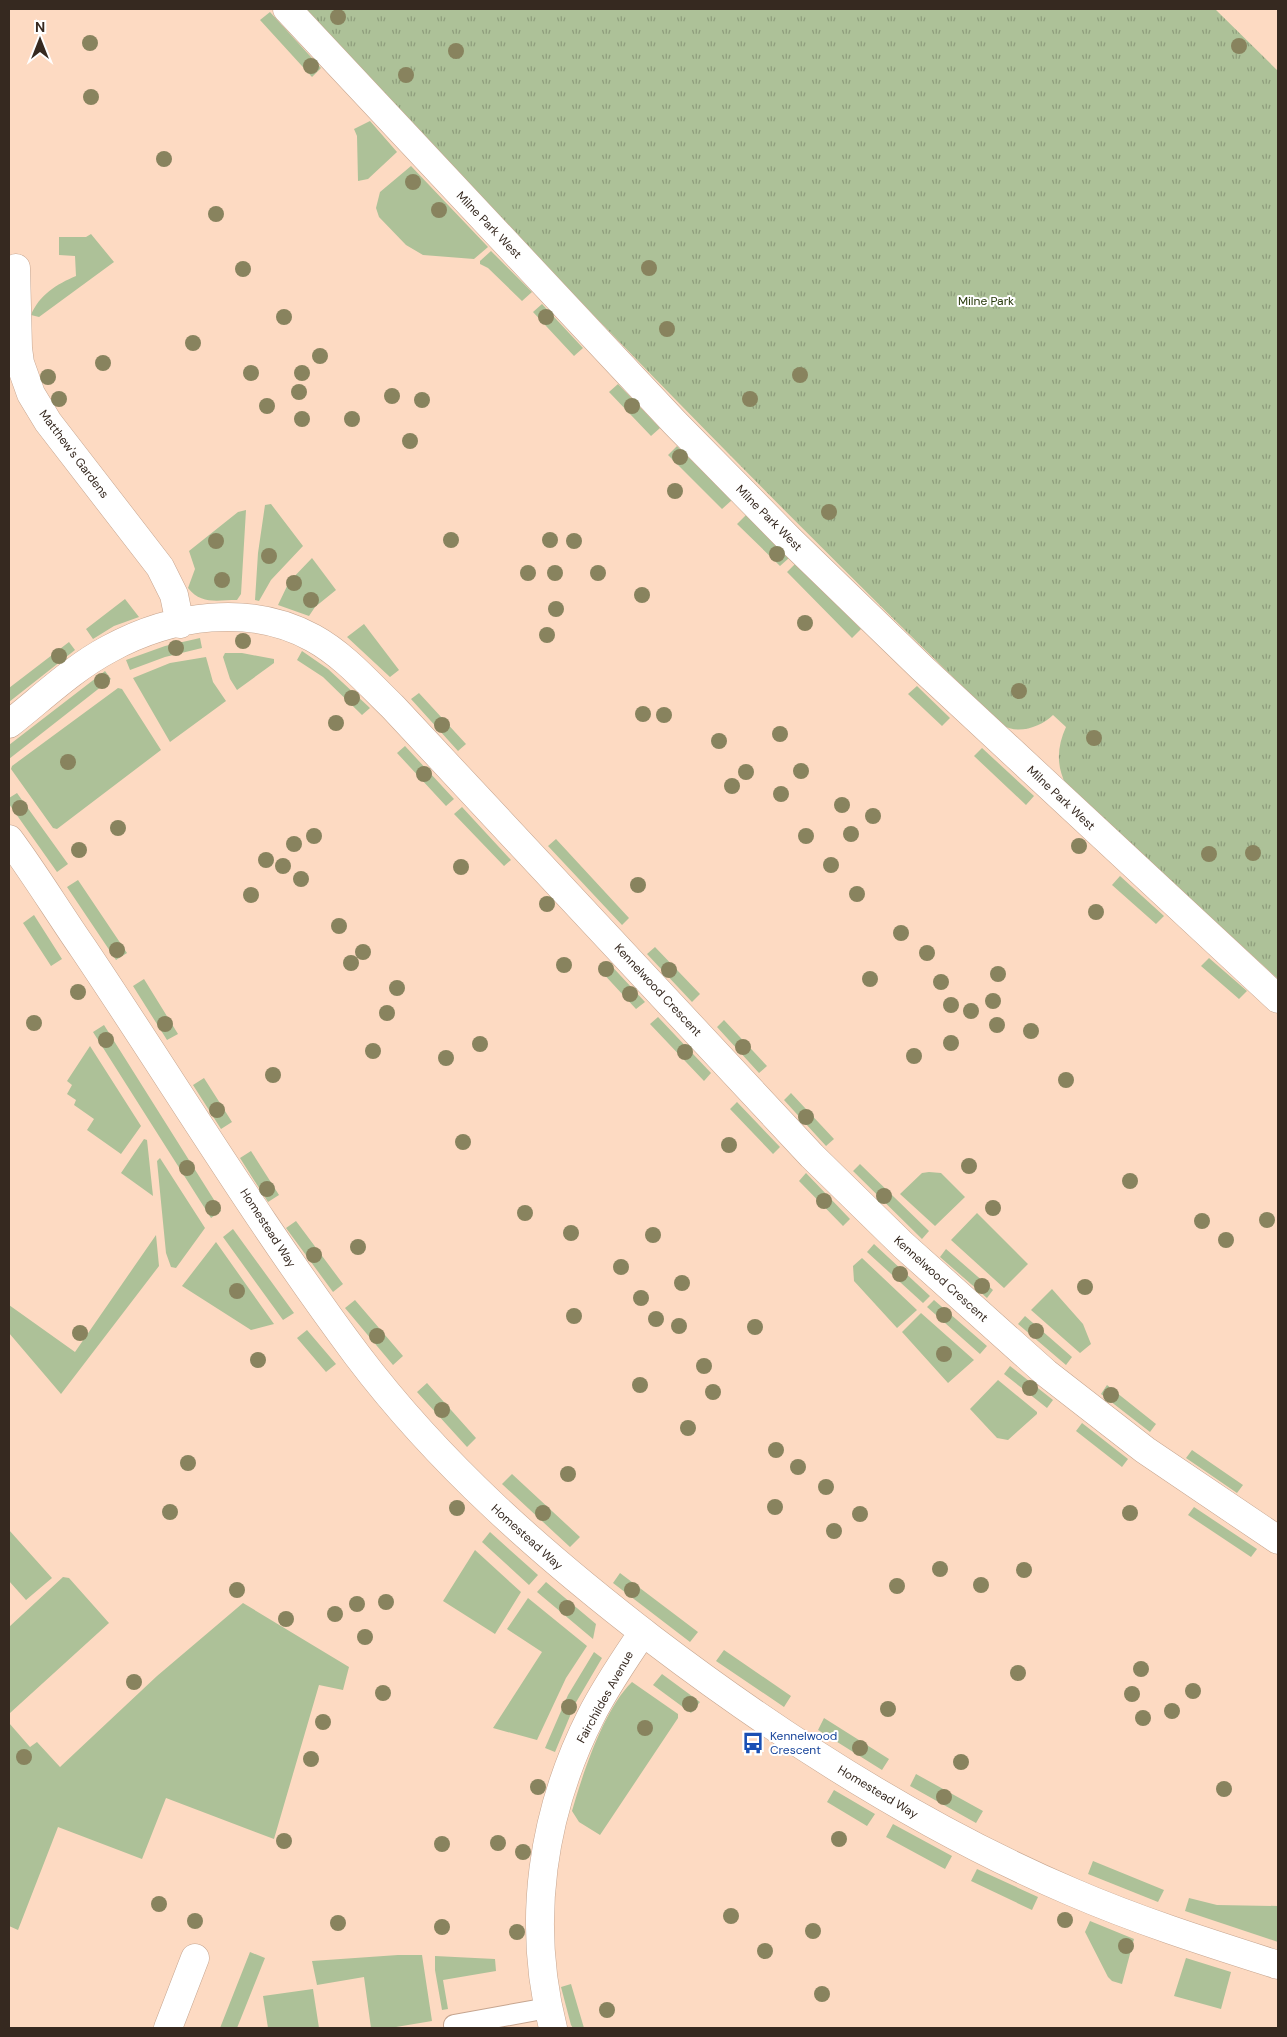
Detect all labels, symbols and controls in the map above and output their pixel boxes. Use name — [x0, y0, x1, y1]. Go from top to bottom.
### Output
north arrow — [15, 15, 65, 65]
text: N — [35, 18, 45, 36]
street label: Milne Park West — [453, 188, 525, 262]
park label: Milne Park — [958, 293, 1014, 309]
street label: Matthew's Gardens — [35, 407, 113, 501]
street label: Milne Park West — [732, 481, 806, 555]
street label: Milne Park West — [1023, 762, 1099, 834]
street label: Kennelwood Crescent — [611, 940, 705, 1040]
street label: Homestead Way — [236, 1185, 300, 1271]
street label: Kennelwood Crescent — [890, 1232, 992, 1326]
street label: Homestead Way — [488, 1501, 566, 1574]
street label: Fairchildes Avenue — [573, 1648, 637, 1746]
place label: Kennelwood Crescent — [770, 1728, 837, 1758]
bus stop icon: Kennelwood Crescent — [740, 1730, 766, 1756]
street label: Homestead Way — [835, 1762, 921, 1823]

